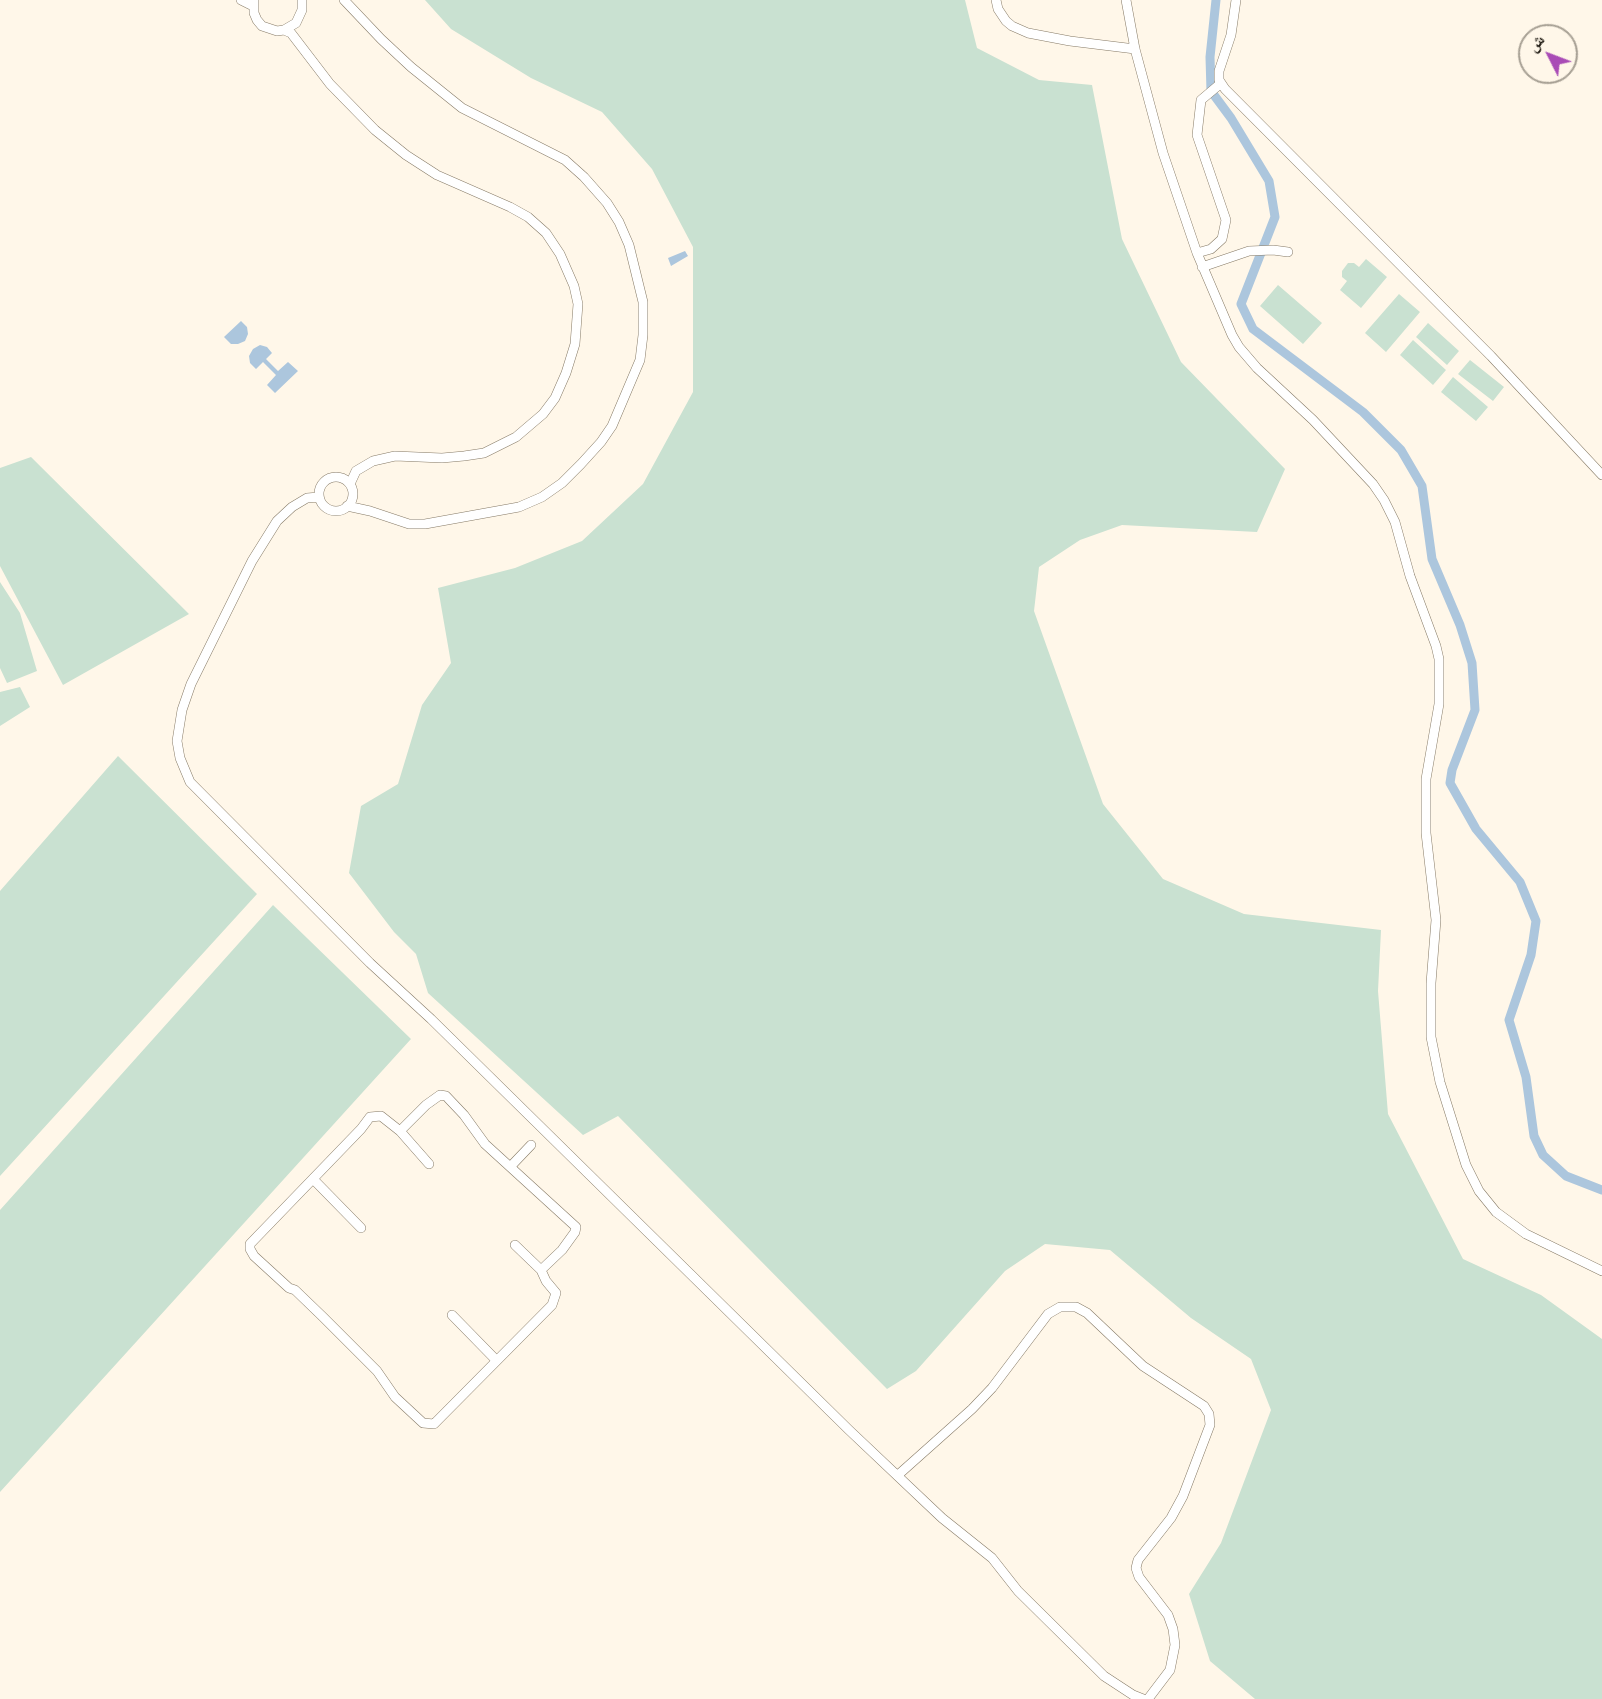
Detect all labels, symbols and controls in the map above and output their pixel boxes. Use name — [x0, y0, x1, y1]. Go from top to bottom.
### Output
north arrow — [1518, 24, 1578, 84]
text: ش — [1522, 30, 1549, 56]

